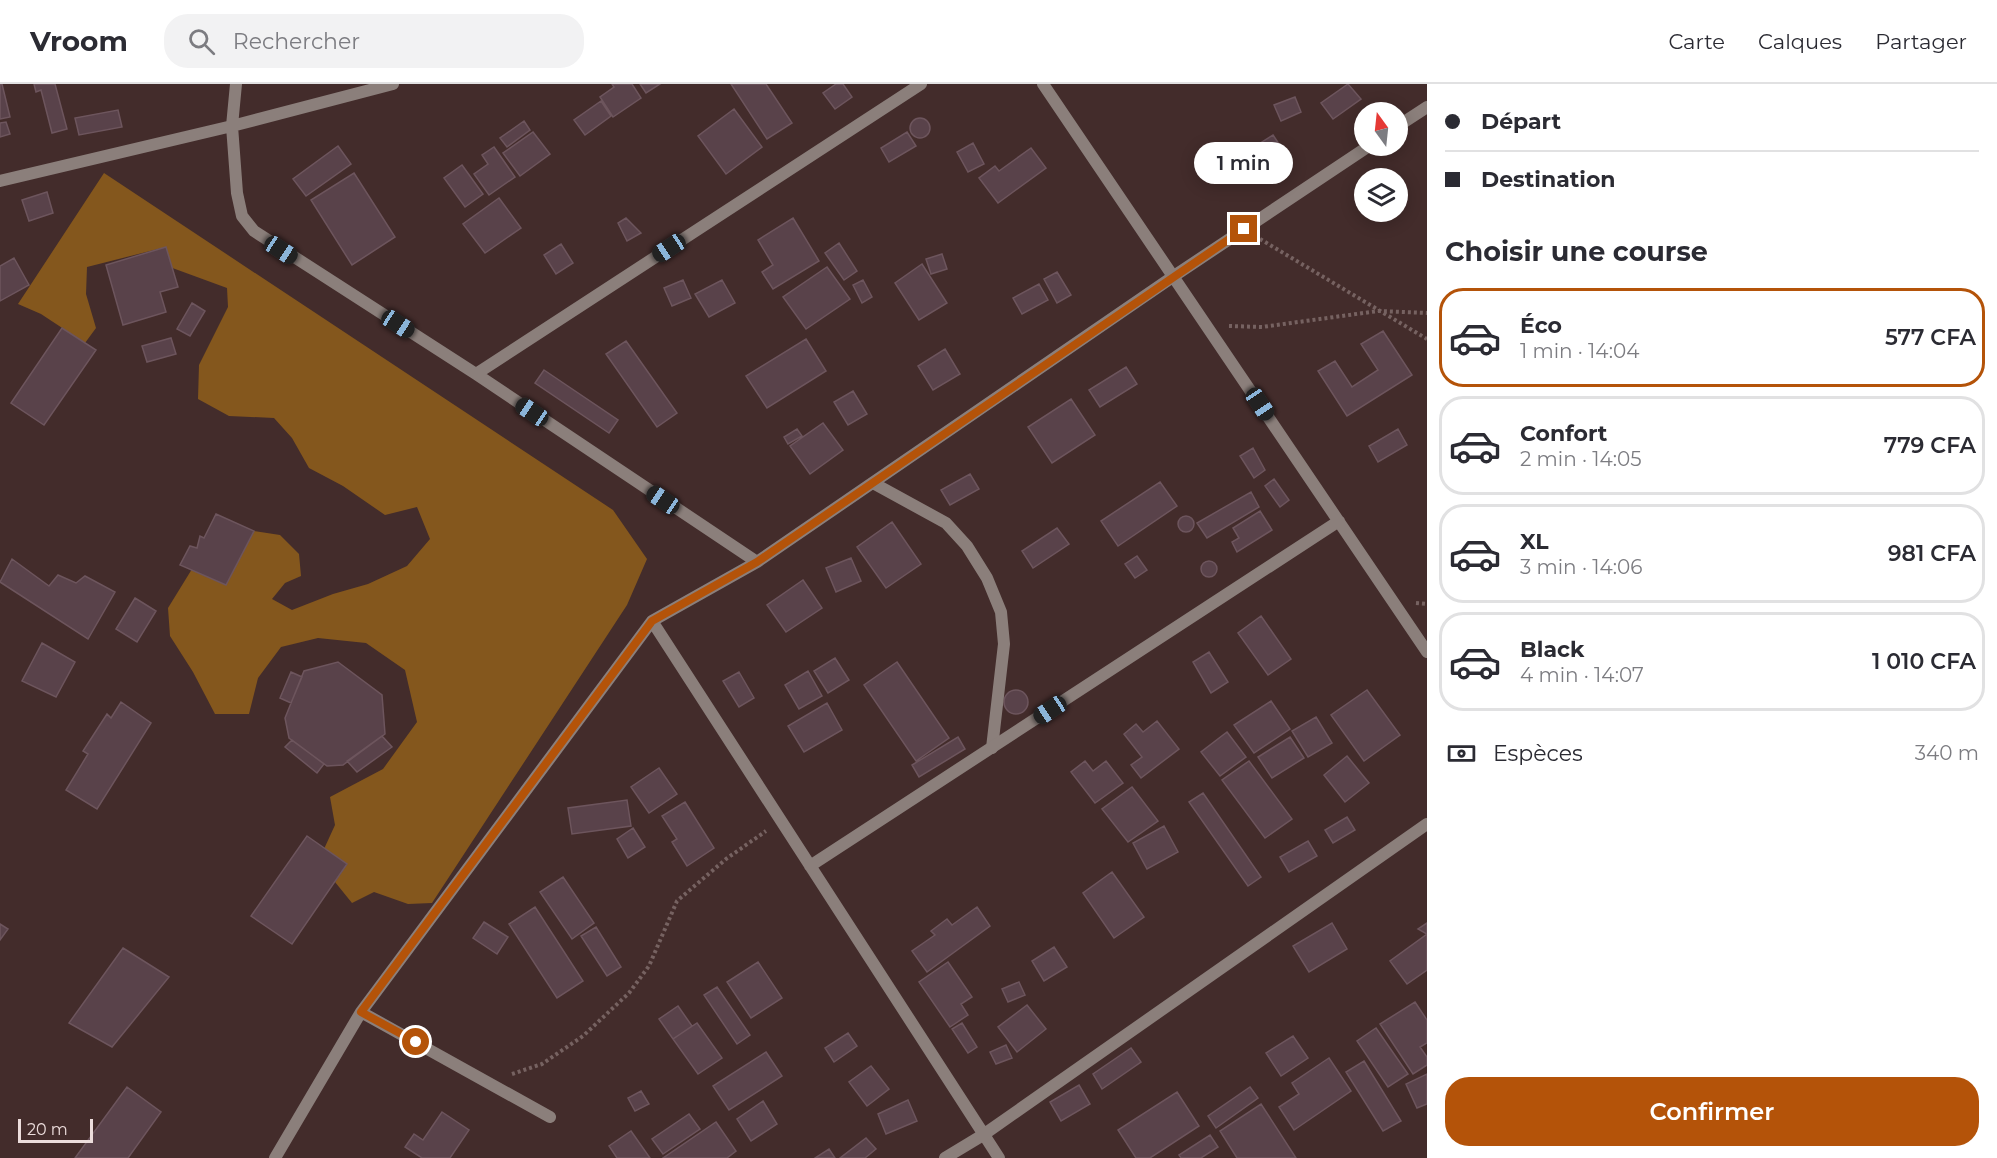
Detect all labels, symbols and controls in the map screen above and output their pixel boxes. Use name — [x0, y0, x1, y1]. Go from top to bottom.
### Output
search box — [164, 14, 584, 68]
text: Vroom — [30, 24, 128, 58]
icon: search — [185, 25, 218, 58]
text: Rechercher — [233, 28, 360, 55]
text: Carte — [1668, 29, 1725, 54]
text: Calques — [1758, 29, 1842, 54]
text: Partager — [1875, 29, 1967, 54]
north arrow — [1354, 102, 1408, 156]
map controls — [1354, 102, 1408, 222]
text: Départ — [1481, 108, 1561, 135]
callout: 1 min — [1194, 142, 1294, 184]
text: 1 min — [1217, 151, 1270, 175]
text: Destination — [1481, 166, 1616, 193]
button: layers — [1354, 168, 1408, 222]
route end — [1230, 215, 1257, 242]
car — [649, 231, 689, 265]
car — [261, 233, 301, 267]
text: Choisir une course — [1445, 235, 1708, 268]
car — [378, 307, 418, 341]
icon: car — [1448, 311, 1502, 365]
text: Éco — [1520, 312, 1562, 339]
text: 577 CFA — [1885, 324, 1976, 351]
text: 1 min · 14:04 — [1520, 339, 1639, 363]
car — [1242, 384, 1278, 424]
car — [512, 394, 552, 430]
icon: car — [1448, 419, 1502, 473]
text: Confort — [1520, 420, 1607, 447]
text: 779 CFA — [1884, 432, 1976, 459]
text: 2 min · 14:05 — [1520, 447, 1642, 471]
car — [643, 482, 683, 518]
icon: car — [1448, 527, 1502, 581]
text: XL — [1520, 528, 1549, 555]
text: 981 CFA — [1888, 540, 1976, 567]
text: 3 min · 14:06 — [1520, 555, 1642, 579]
icon: car — [1448, 635, 1502, 689]
text: Black — [1520, 636, 1584, 663]
text: 1 010 CFA — [1872, 648, 1976, 675]
text: 4 min · 14:07 — [1520, 663, 1644, 687]
car — [1030, 693, 1070, 727]
icon: cash — [1445, 737, 1478, 770]
text: Espèces — [1493, 740, 1583, 767]
text: 340 m — [1915, 741, 1979, 765]
route start — [402, 1028, 429, 1055]
button: Confirmer — [1445, 1077, 1979, 1146]
scale bar — [18, 1116, 93, 1144]
text: 20 m — [27, 1120, 68, 1139]

